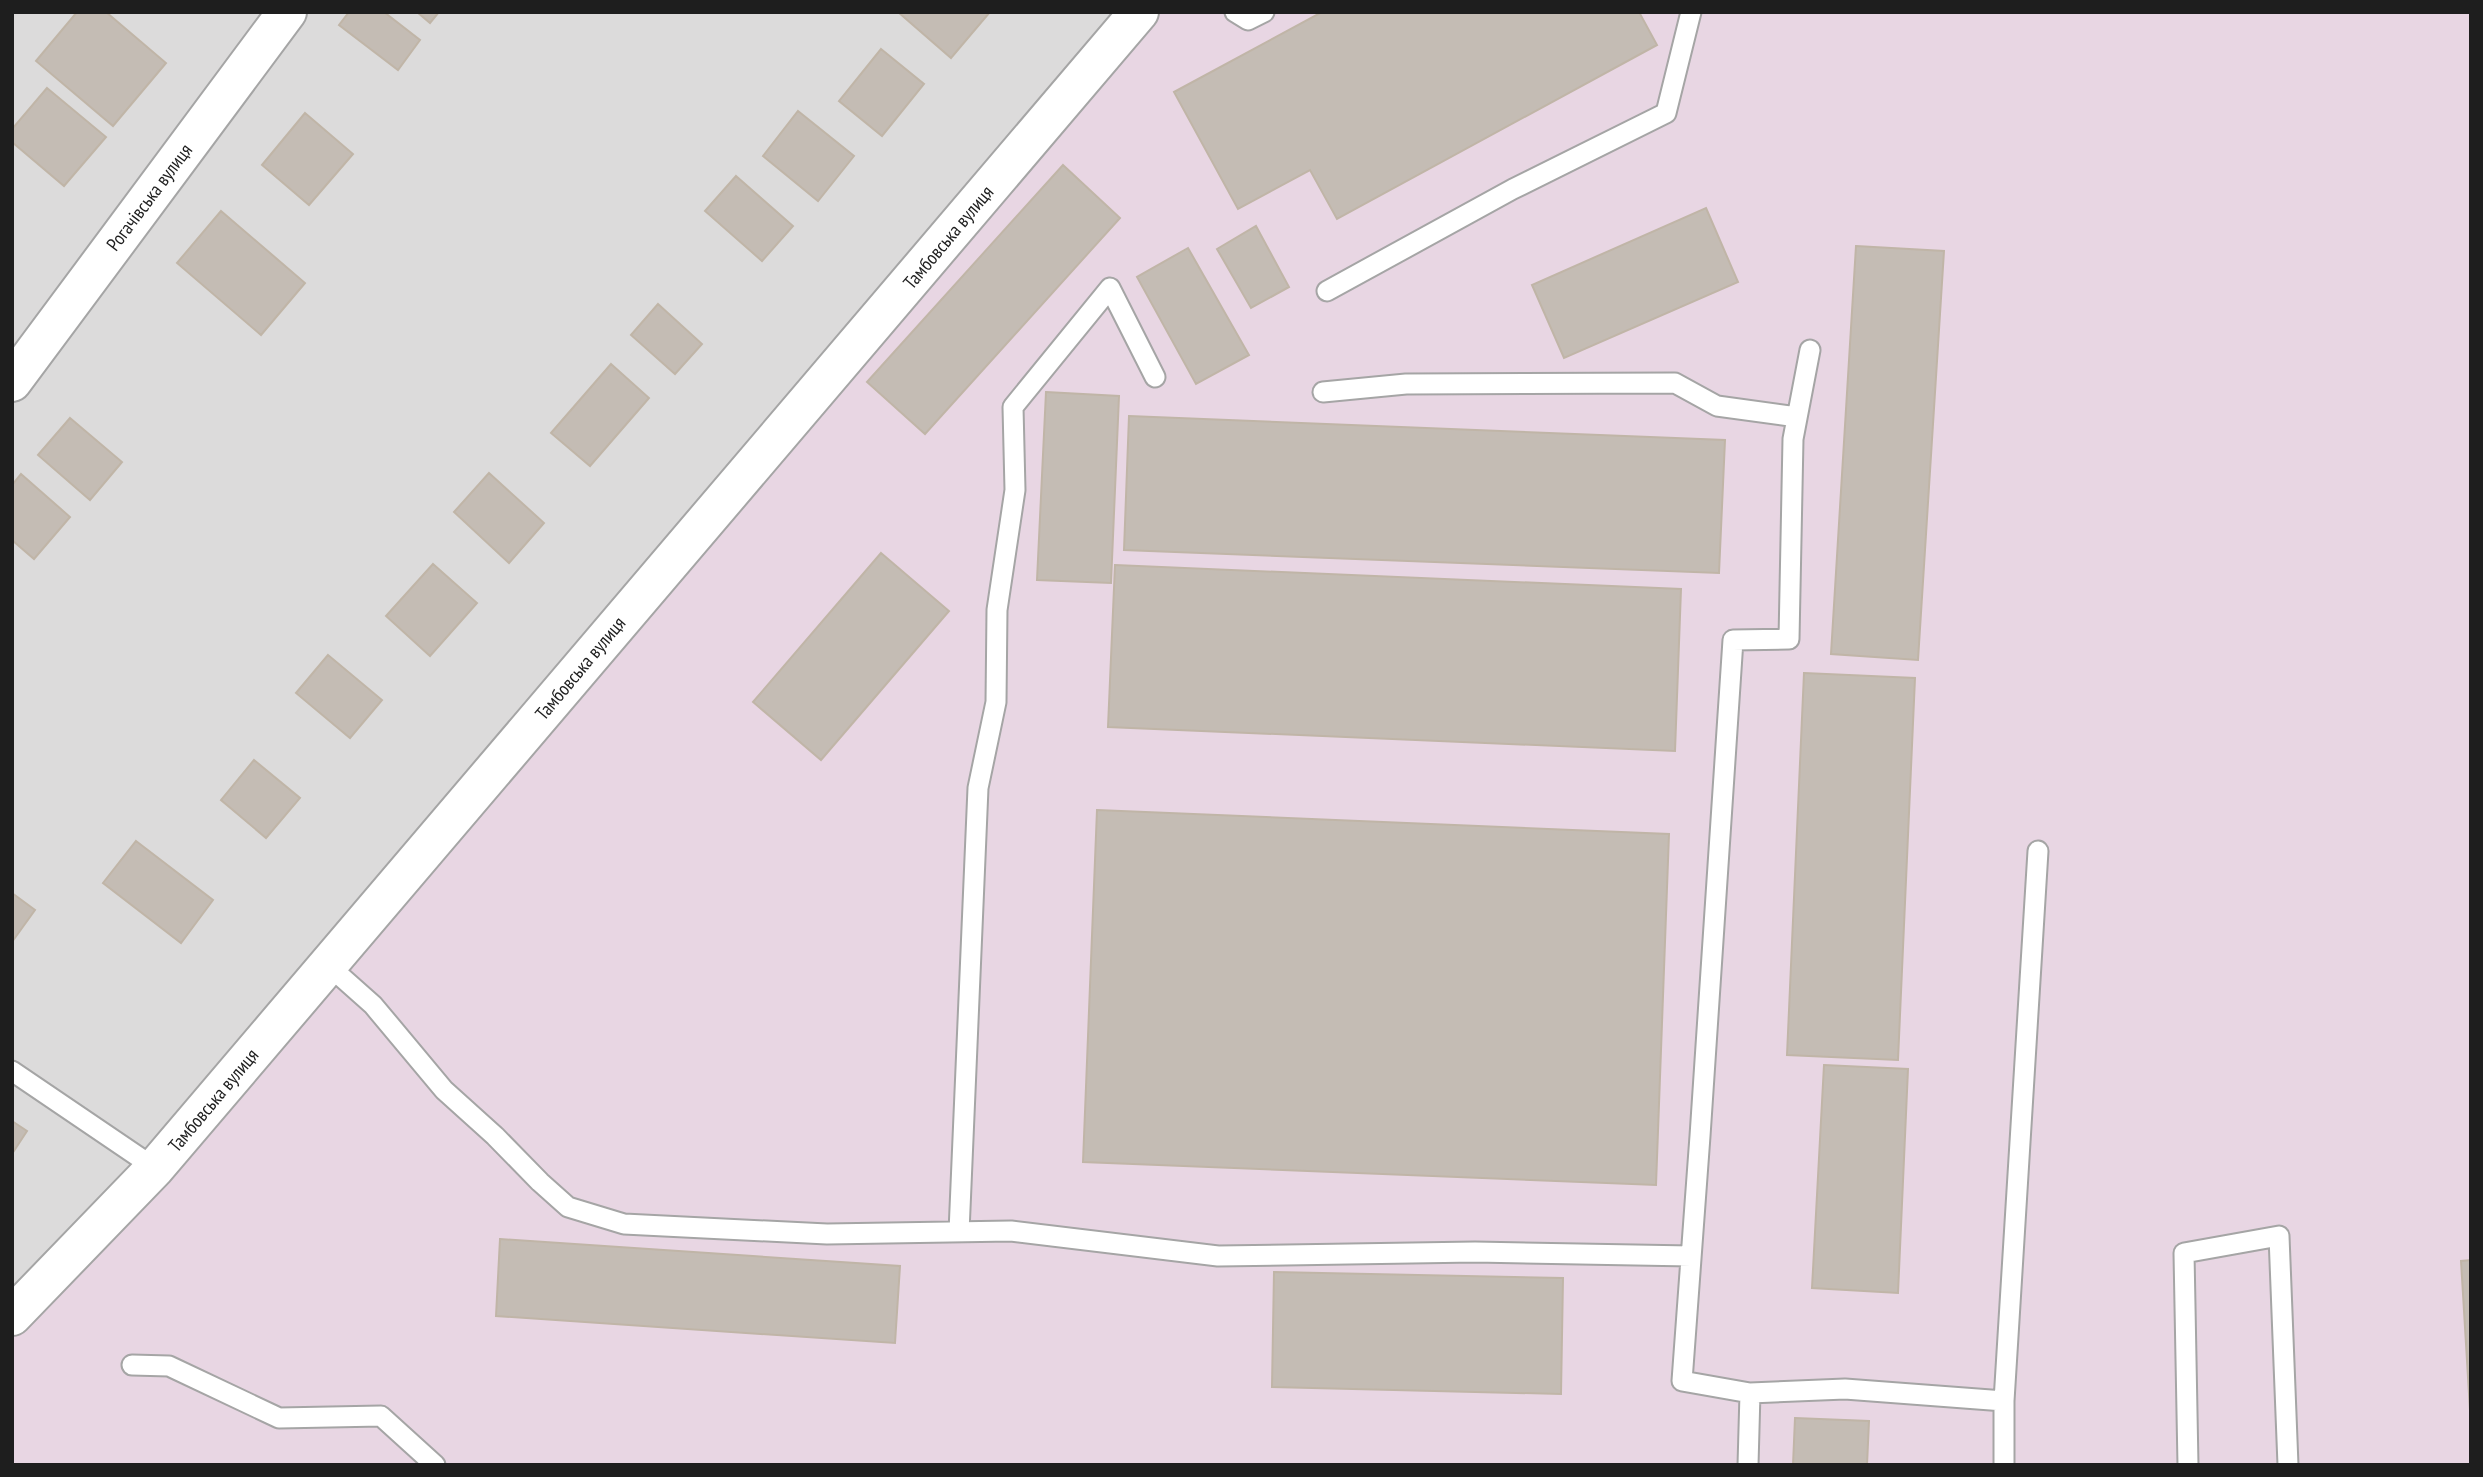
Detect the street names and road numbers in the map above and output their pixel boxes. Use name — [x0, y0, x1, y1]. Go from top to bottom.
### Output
street label: Рогачівська вулиця — [101, 139, 197, 255]
street label: Тамбовська вулиця — [898, 180, 998, 294]
street label: Тамбовська вулиця — [530, 611, 630, 725]
street label: Тамбовська вулиця — [163, 1043, 263, 1157]

